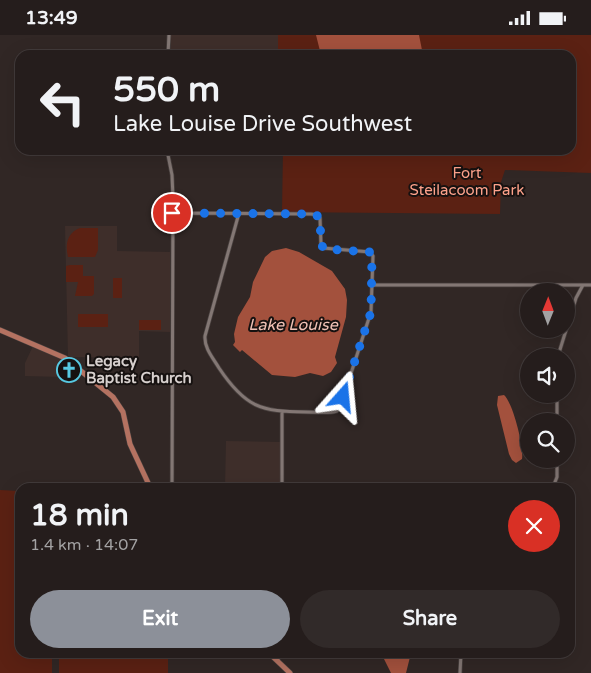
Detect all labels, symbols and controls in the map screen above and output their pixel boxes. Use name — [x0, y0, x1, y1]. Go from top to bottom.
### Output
text: 13:49 — [25, 7, 78, 29]
text: 550 m — [113, 69, 220, 111]
icon: left — [30, 70, 95, 135]
text: Lake Louise Drive Southwest — [113, 111, 412, 137]
park label: Fort Steilacoom Park — [410, 164, 524, 199]
pin — [151, 192, 193, 234]
icon: arrive — [158, 199, 186, 227]
north arrow — [520, 283, 575, 337]
map controls — [520, 283, 575, 468]
water label: Lake Louise — [248, 315, 339, 335]
button: sound — [520, 348, 575, 403]
place label: Legacy Baptist Church — [86, 352, 192, 388]
church icon: Legacy Baptist Church — [56, 357, 82, 383]
position arrow — [316, 370, 368, 422]
button: search — [520, 413, 575, 468]
text: 18 min — [30, 497, 129, 534]
button: close — [508, 500, 560, 552]
text: 1.4 km · 14:07 — [30, 535, 138, 555]
button: Exit — [30, 590, 290, 648]
button: Share — [300, 590, 560, 648]

